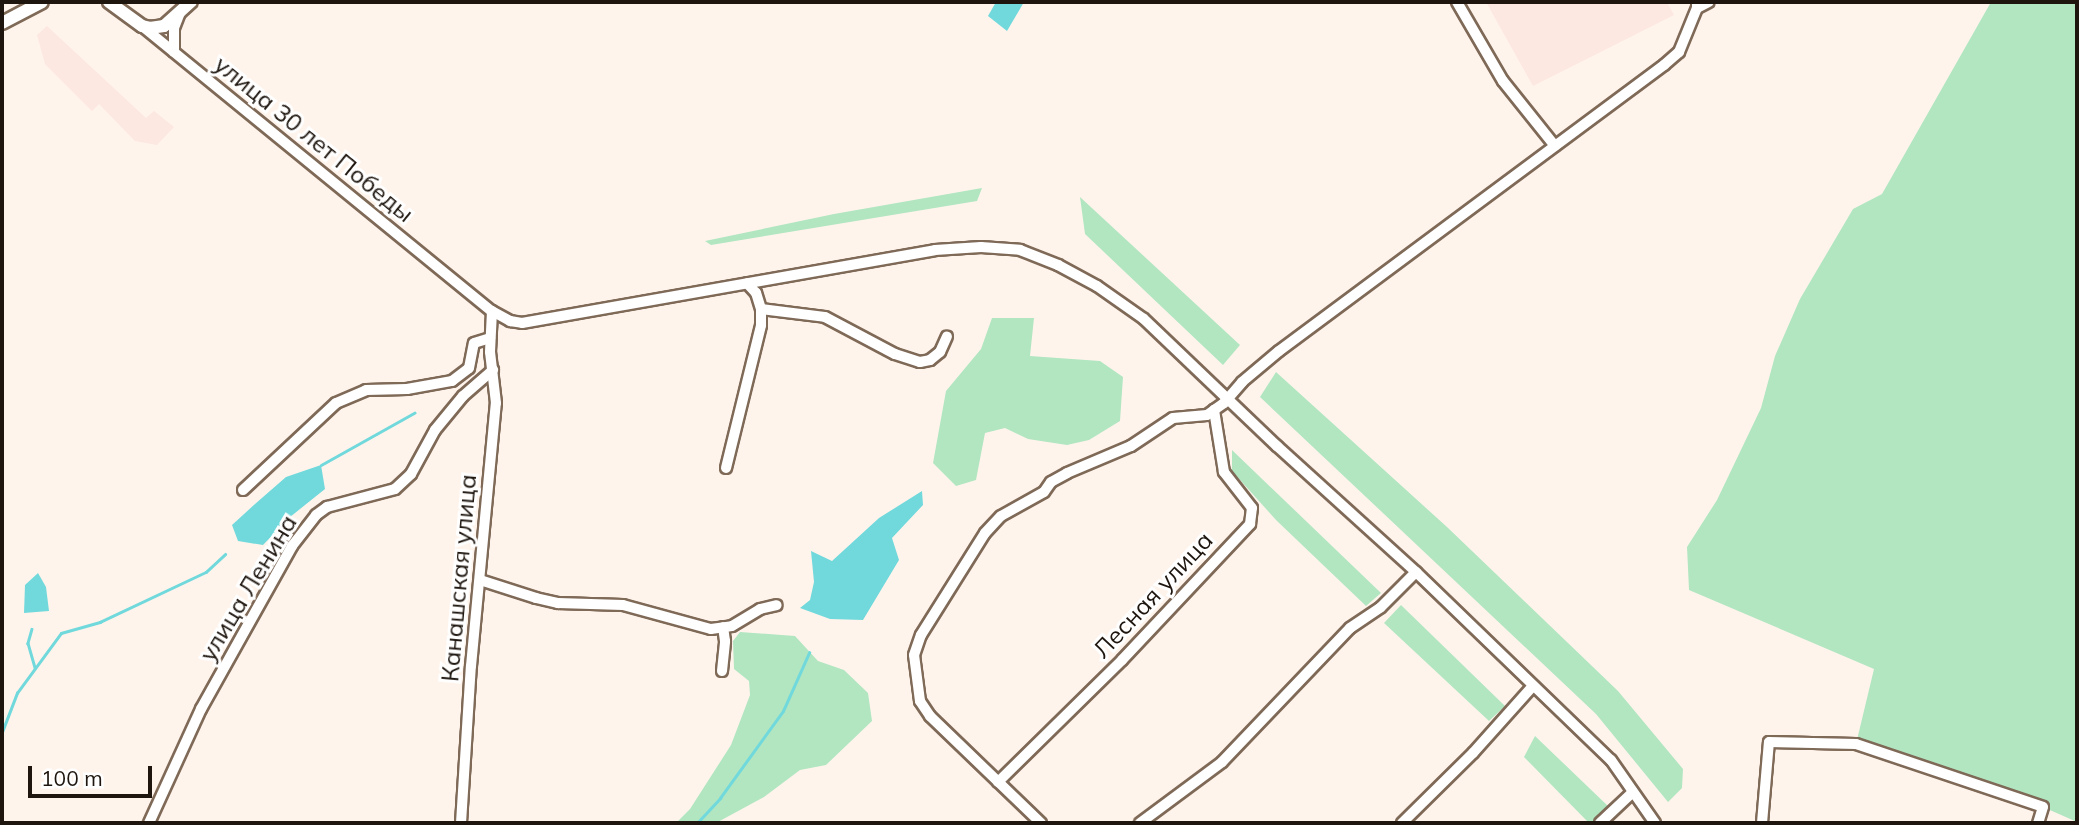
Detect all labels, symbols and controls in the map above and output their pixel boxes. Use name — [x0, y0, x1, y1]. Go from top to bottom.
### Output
street label: улица 30 лет Победы — [209, 50, 419, 228]
street label: Канашская улица — [436, 473, 482, 683]
street label: улица Ленина — [193, 510, 303, 666]
street label: Лесная улица — [1087, 526, 1219, 664]
scale bar — [32, 752, 156, 796]
text: 100 m — [41, 765, 103, 791]

